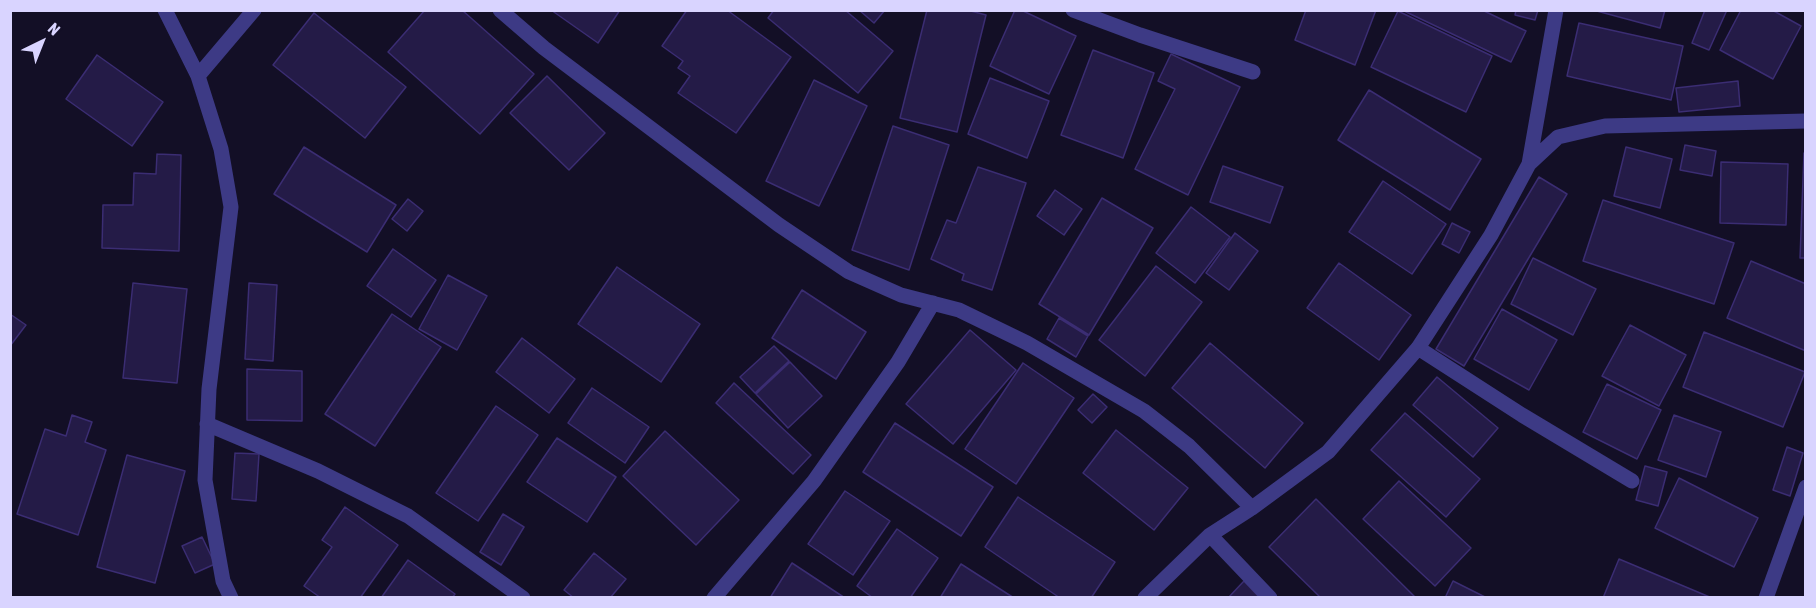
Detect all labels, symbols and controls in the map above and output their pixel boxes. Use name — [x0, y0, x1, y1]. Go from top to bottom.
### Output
north arrow — [12, 12, 72, 72]
text: N — [45, 19, 64, 39]

